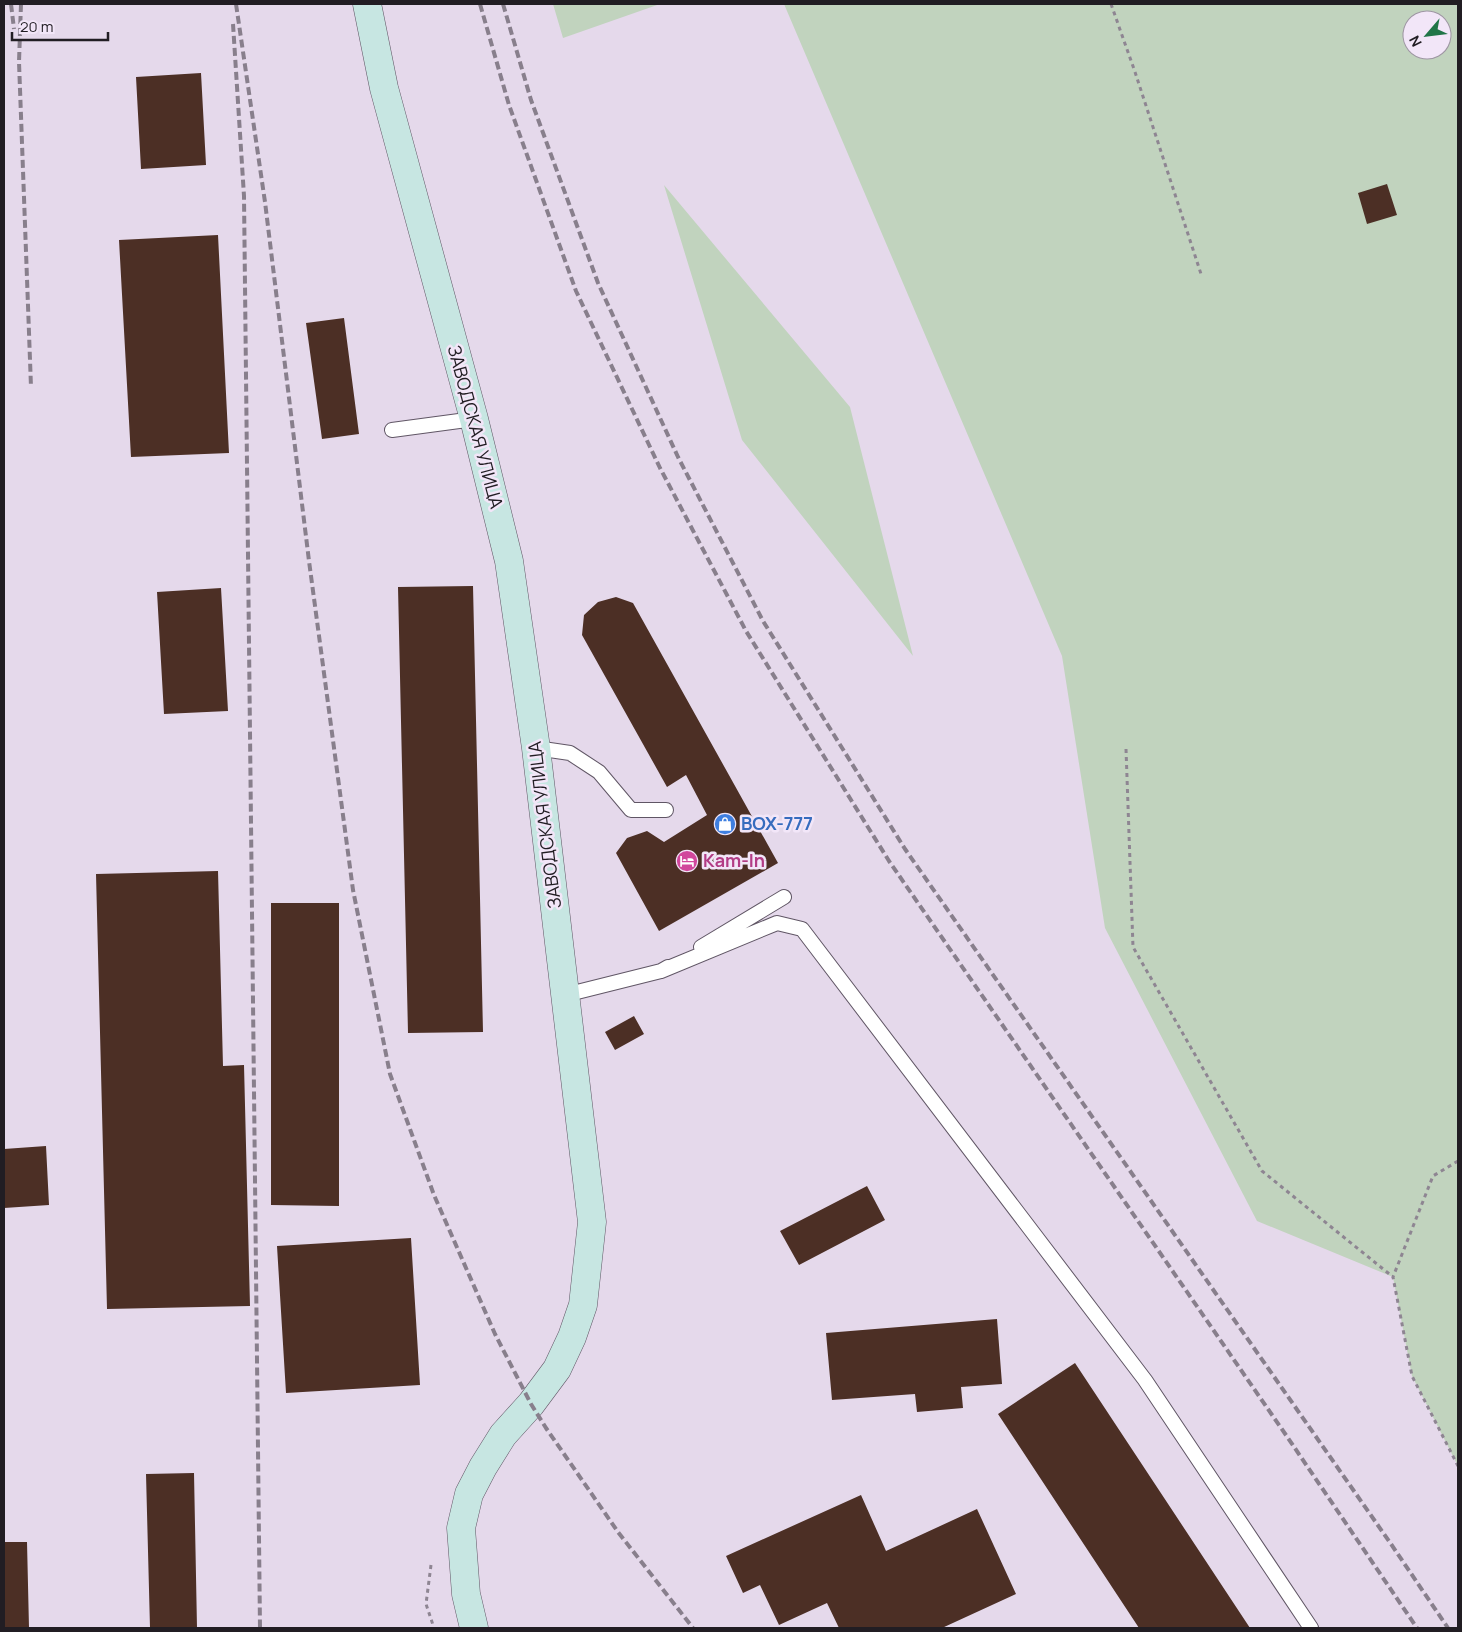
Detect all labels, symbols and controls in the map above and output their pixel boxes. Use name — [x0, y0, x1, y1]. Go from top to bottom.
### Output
scale bar — [12, 10, 109, 42]
north arrow — [1402, 10, 1452, 60]
text: 20 m — [20, 16, 53, 37]
text: N — [1404, 32, 1426, 50]
street label: ЗАВОДСКАЯ УЛИЦА — [443, 342, 509, 512]
street label: ЗАВОДСКАЯ УЛИЦА — [522, 740, 566, 910]
place label: ВОХ-777 — [741, 811, 813, 835]
shop icon: ВОХ-777 — [713, 812, 737, 836]
place label: Kam-In — [703, 848, 765, 872]
hotel icon: Kam-In — [675, 849, 699, 873]

